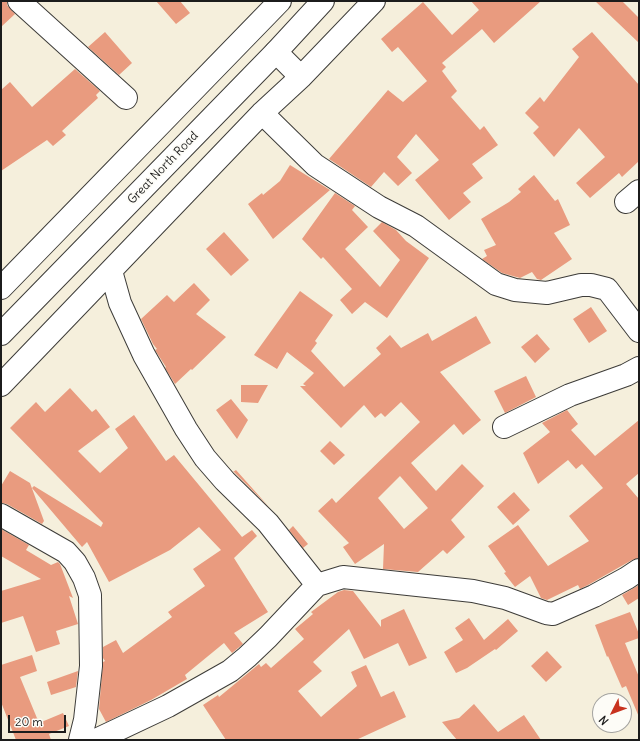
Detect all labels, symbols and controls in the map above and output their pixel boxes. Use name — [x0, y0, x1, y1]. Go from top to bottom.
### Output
street label: Great North Road — [125, 129, 201, 207]
north arrow — [592, 693, 632, 733]
scale bar — [10, 707, 68, 733]
text: N — [596, 713, 612, 728]
text: 20 m — [15, 714, 43, 729]

